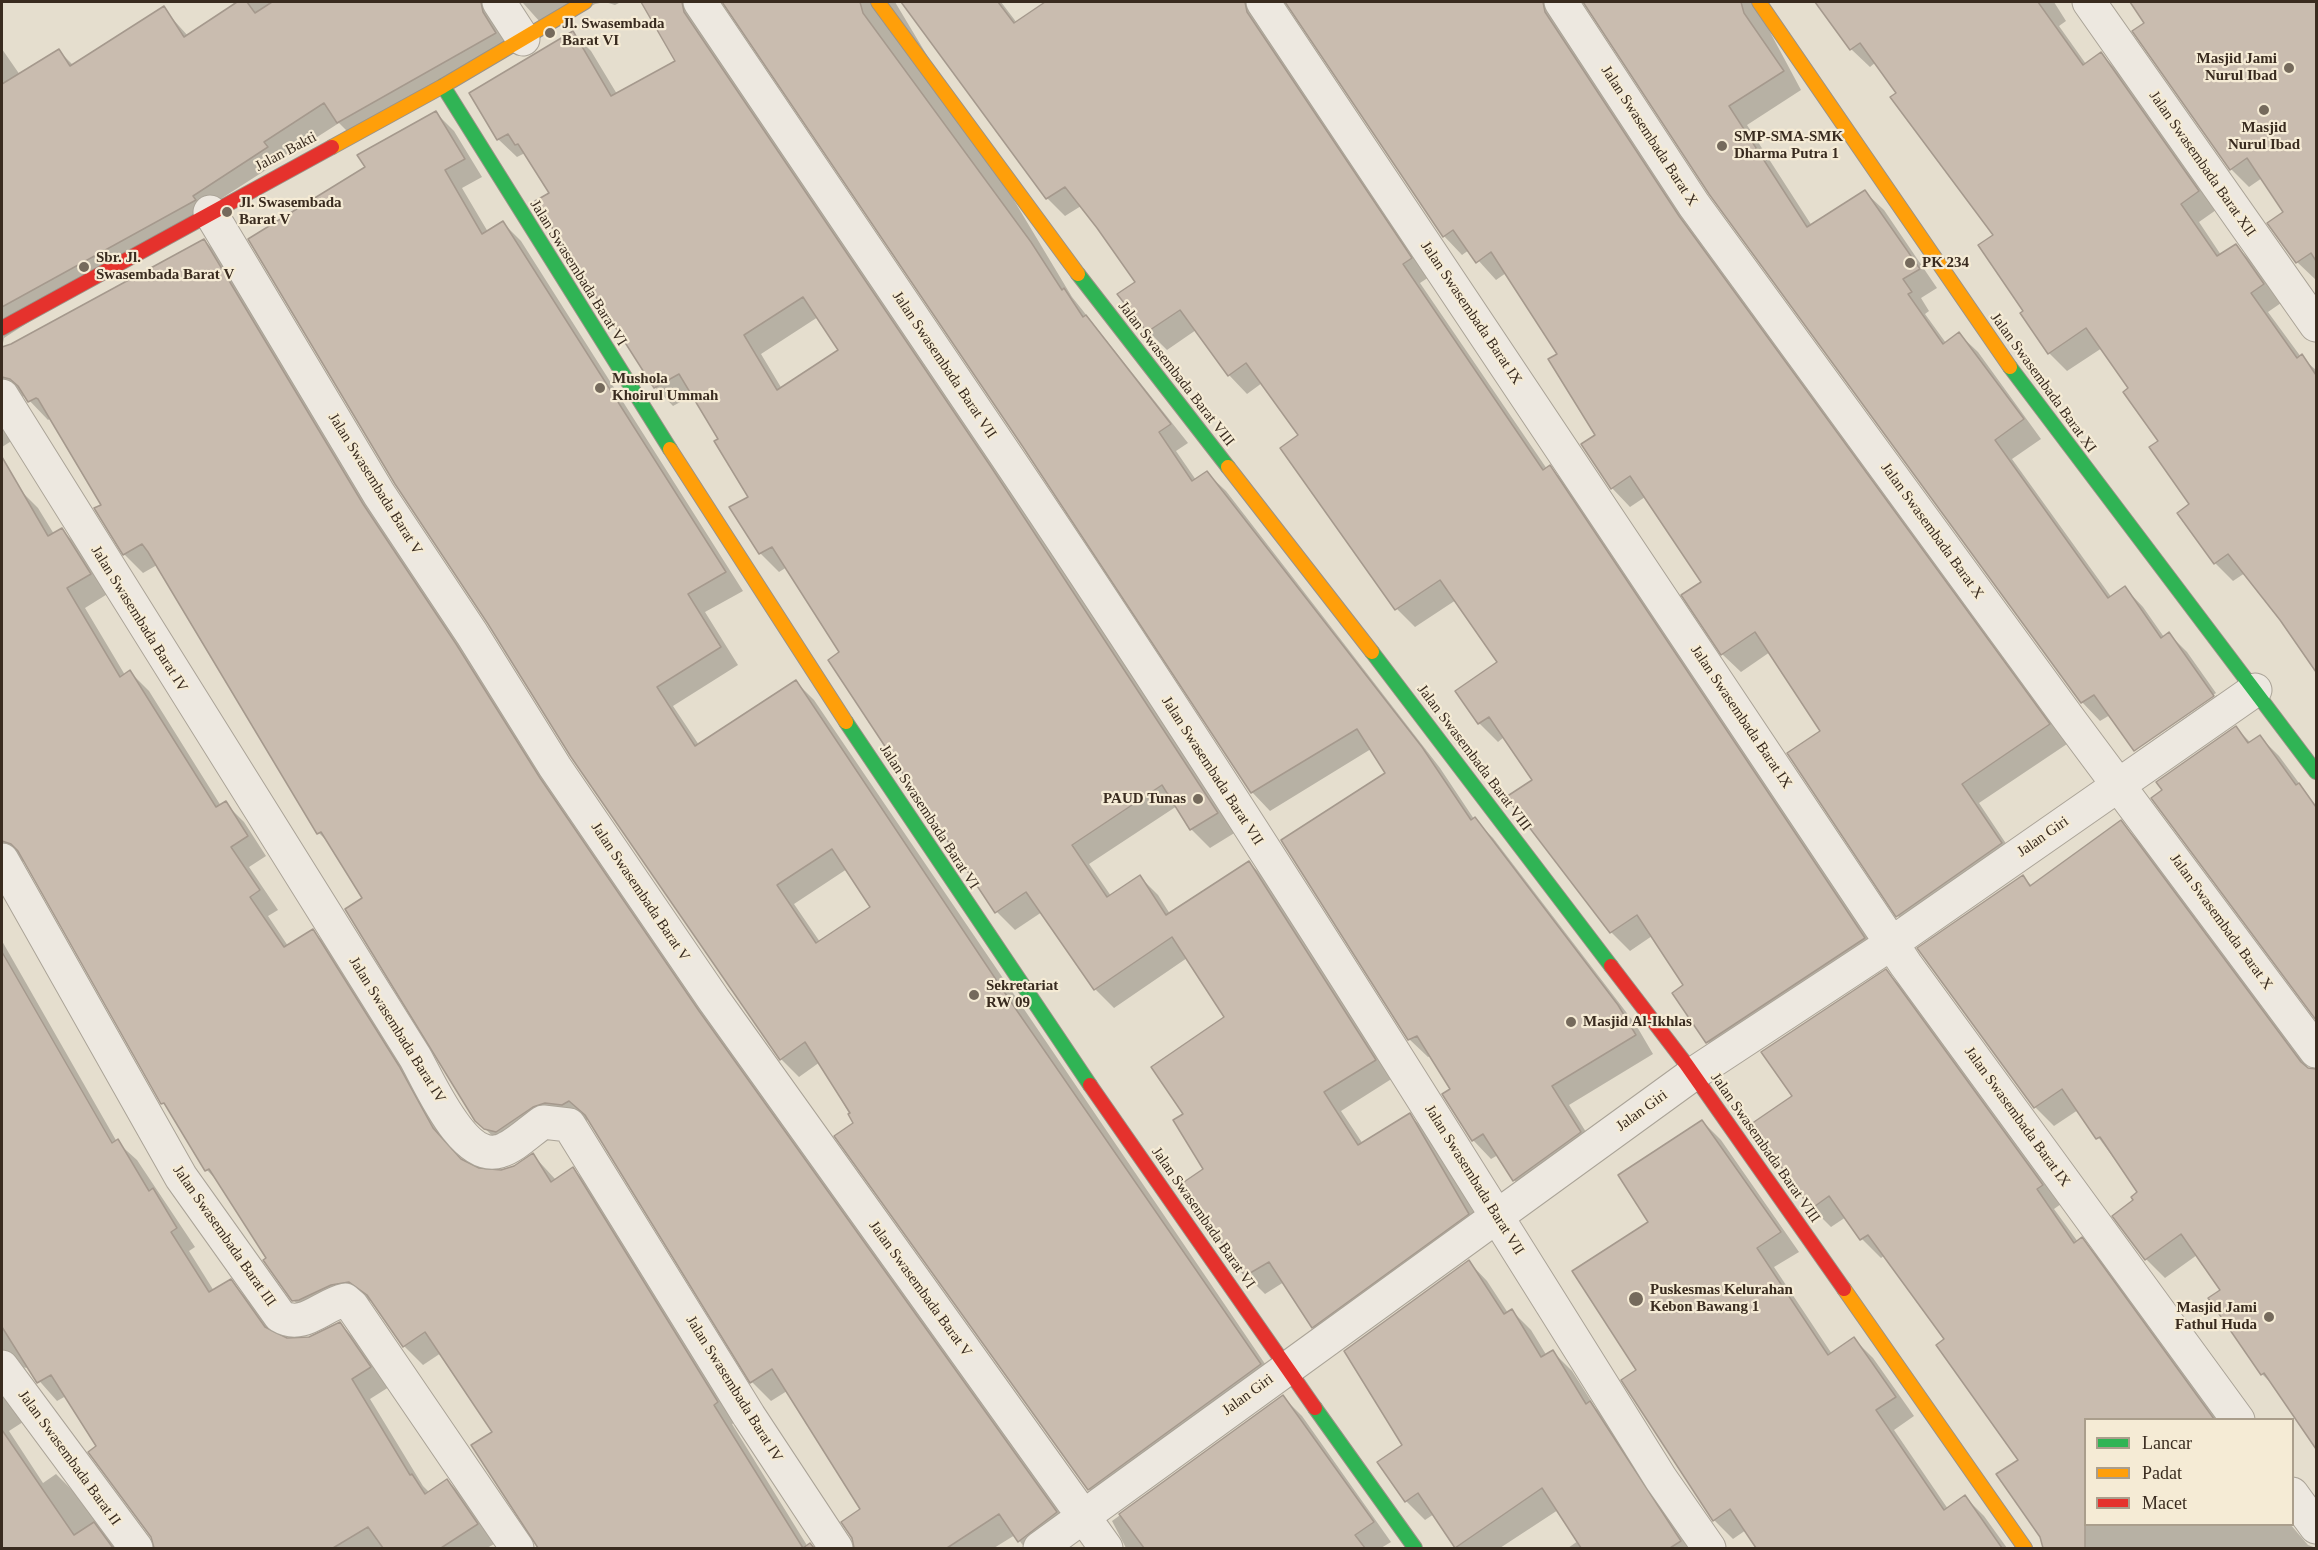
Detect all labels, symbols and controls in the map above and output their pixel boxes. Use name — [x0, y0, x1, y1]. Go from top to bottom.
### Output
place label: Jl. Swasembada Barat VI — [562, 15, 665, 50]
marker: Jl. Swasembada Barat VI — [543, 26, 557, 40]
place label: Masjid Jami Nurul Ibad — [2197, 50, 2277, 85]
marker: Masjid Jami Nurul Ibad — [2282, 61, 2296, 75]
street label: Jalan Swasembada Barat X — [1597, 62, 1701, 210]
street label: Jalan Swasembada Barat XII — [2145, 88, 2259, 240]
marker: Masjid Nurul Ibad — [2257, 103, 2271, 117]
place label: Masjid Nurul Ibad — [2228, 119, 2300, 154]
street label: Jalan Bakti — [252, 128, 320, 176]
place label: SMP-SMA-SMK Dharma Putra 1 — [1734, 128, 1843, 163]
marker: SMP-SMA-SMK Dharma Putra 1 — [1715, 139, 1729, 153]
place label: Jl. Swasembada Barat V — [239, 194, 342, 229]
street label: Jalan Swasembada Barat VI — [526, 197, 630, 349]
marker: Jl. Swasembada Barat V — [220, 205, 234, 219]
street label: Jalan Swasembada Barat IX — [1416, 238, 1526, 388]
place label: Sbr. Jl. Swasembada Barat V — [96, 249, 234, 284]
place label: PK 234 — [1922, 254, 1969, 272]
marker: PK 234 — [1903, 256, 1917, 270]
marker: Sbr. Jl. Swasembada Barat V — [77, 260, 91, 274]
street label: Jalan Swasembada Barat VII — [888, 288, 1000, 442]
street label: Jalan Swasembada Barat VIII — [1114, 298, 1238, 450]
street label: Jalan Swasembada Barat XI — [1986, 309, 2100, 457]
place label: Mushola Khoirul Ummah — [612, 370, 718, 405]
marker: Mushola Khoirul Ummah — [593, 381, 607, 395]
street label: Jalan Swasembada Barat V — [324, 410, 426, 558]
street label: Jalan Swasembada Barat X — [1877, 459, 1987, 603]
street label: Jalan Swasembada Barat IV — [87, 543, 191, 695]
street label: Jalan Swasembada Barat IX — [1686, 642, 1796, 792]
street label: Jalan Swasembada Barat VIII — [1413, 681, 1535, 835]
street label: Jalan Swasembada Barat VII — [1157, 693, 1267, 849]
street label: Jalan Swasembada Barat VI — [876, 741, 982, 893]
place label: PAUD Tunas — [1103, 790, 1186, 808]
marker: PAUD Tunas — [1191, 792, 1205, 806]
street label: Jalan Giri — [2014, 813, 2072, 861]
street label: Jalan Swasembada Barat V — [587, 819, 693, 965]
street label: Jalan Swasembada Barat X — [2166, 850, 2276, 994]
street label: Jalan Swasembada Barat IV — [345, 954, 449, 1106]
place label: Sekretariat RW 09 — [986, 977, 1058, 1012]
marker: Sekretariat RW 09 — [967, 988, 981, 1002]
place label: Masjid Al-Ikhlas — [1583, 1013, 1692, 1031]
marker: Masjid Al-Ikhlas — [1564, 1015, 1578, 1029]
street label: Jalan Swasembada Barat IX — [1960, 1043, 2074, 1191]
street label: Jalan Swasembada Barat VIII — [1706, 1070, 1824, 1226]
street label: Jalan Giri — [1613, 1086, 1671, 1136]
street label: Jalan Swasembada Barat VII — [1420, 1102, 1528, 1258]
street label: Jalan Swasembada Barat VI — [1147, 1144, 1259, 1292]
street label: Jalan Swasembada Barat III — [168, 1162, 280, 1310]
street label: Jalan Swasembada Barat V — [865, 1217, 975, 1361]
place label: Puskesmas Kelurahan Kebon Bawang 1 — [1650, 1281, 1793, 1316]
marker: Puskesmas Kelurahan Kebon Bawang 1 — [1627, 1290, 1645, 1308]
place label: Masjid Jami Fathul Huda — [2175, 1299, 2257, 1334]
marker: Masjid Jami Fathul Huda — [2262, 1310, 2276, 1324]
street label: Jalan Swasembada Barat IV — [682, 1313, 786, 1465]
street label: Jalan Giri — [1219, 1370, 1277, 1420]
street label: Jalan Swasembada Barat II — [14, 1387, 124, 1529]
legend — [2084, 1418, 2294, 1526]
text: Lancar — [2142, 1433, 2192, 1453]
text: Padat — [2142, 1463, 2182, 1483]
text: Macet — [2142, 1493, 2187, 1513]

